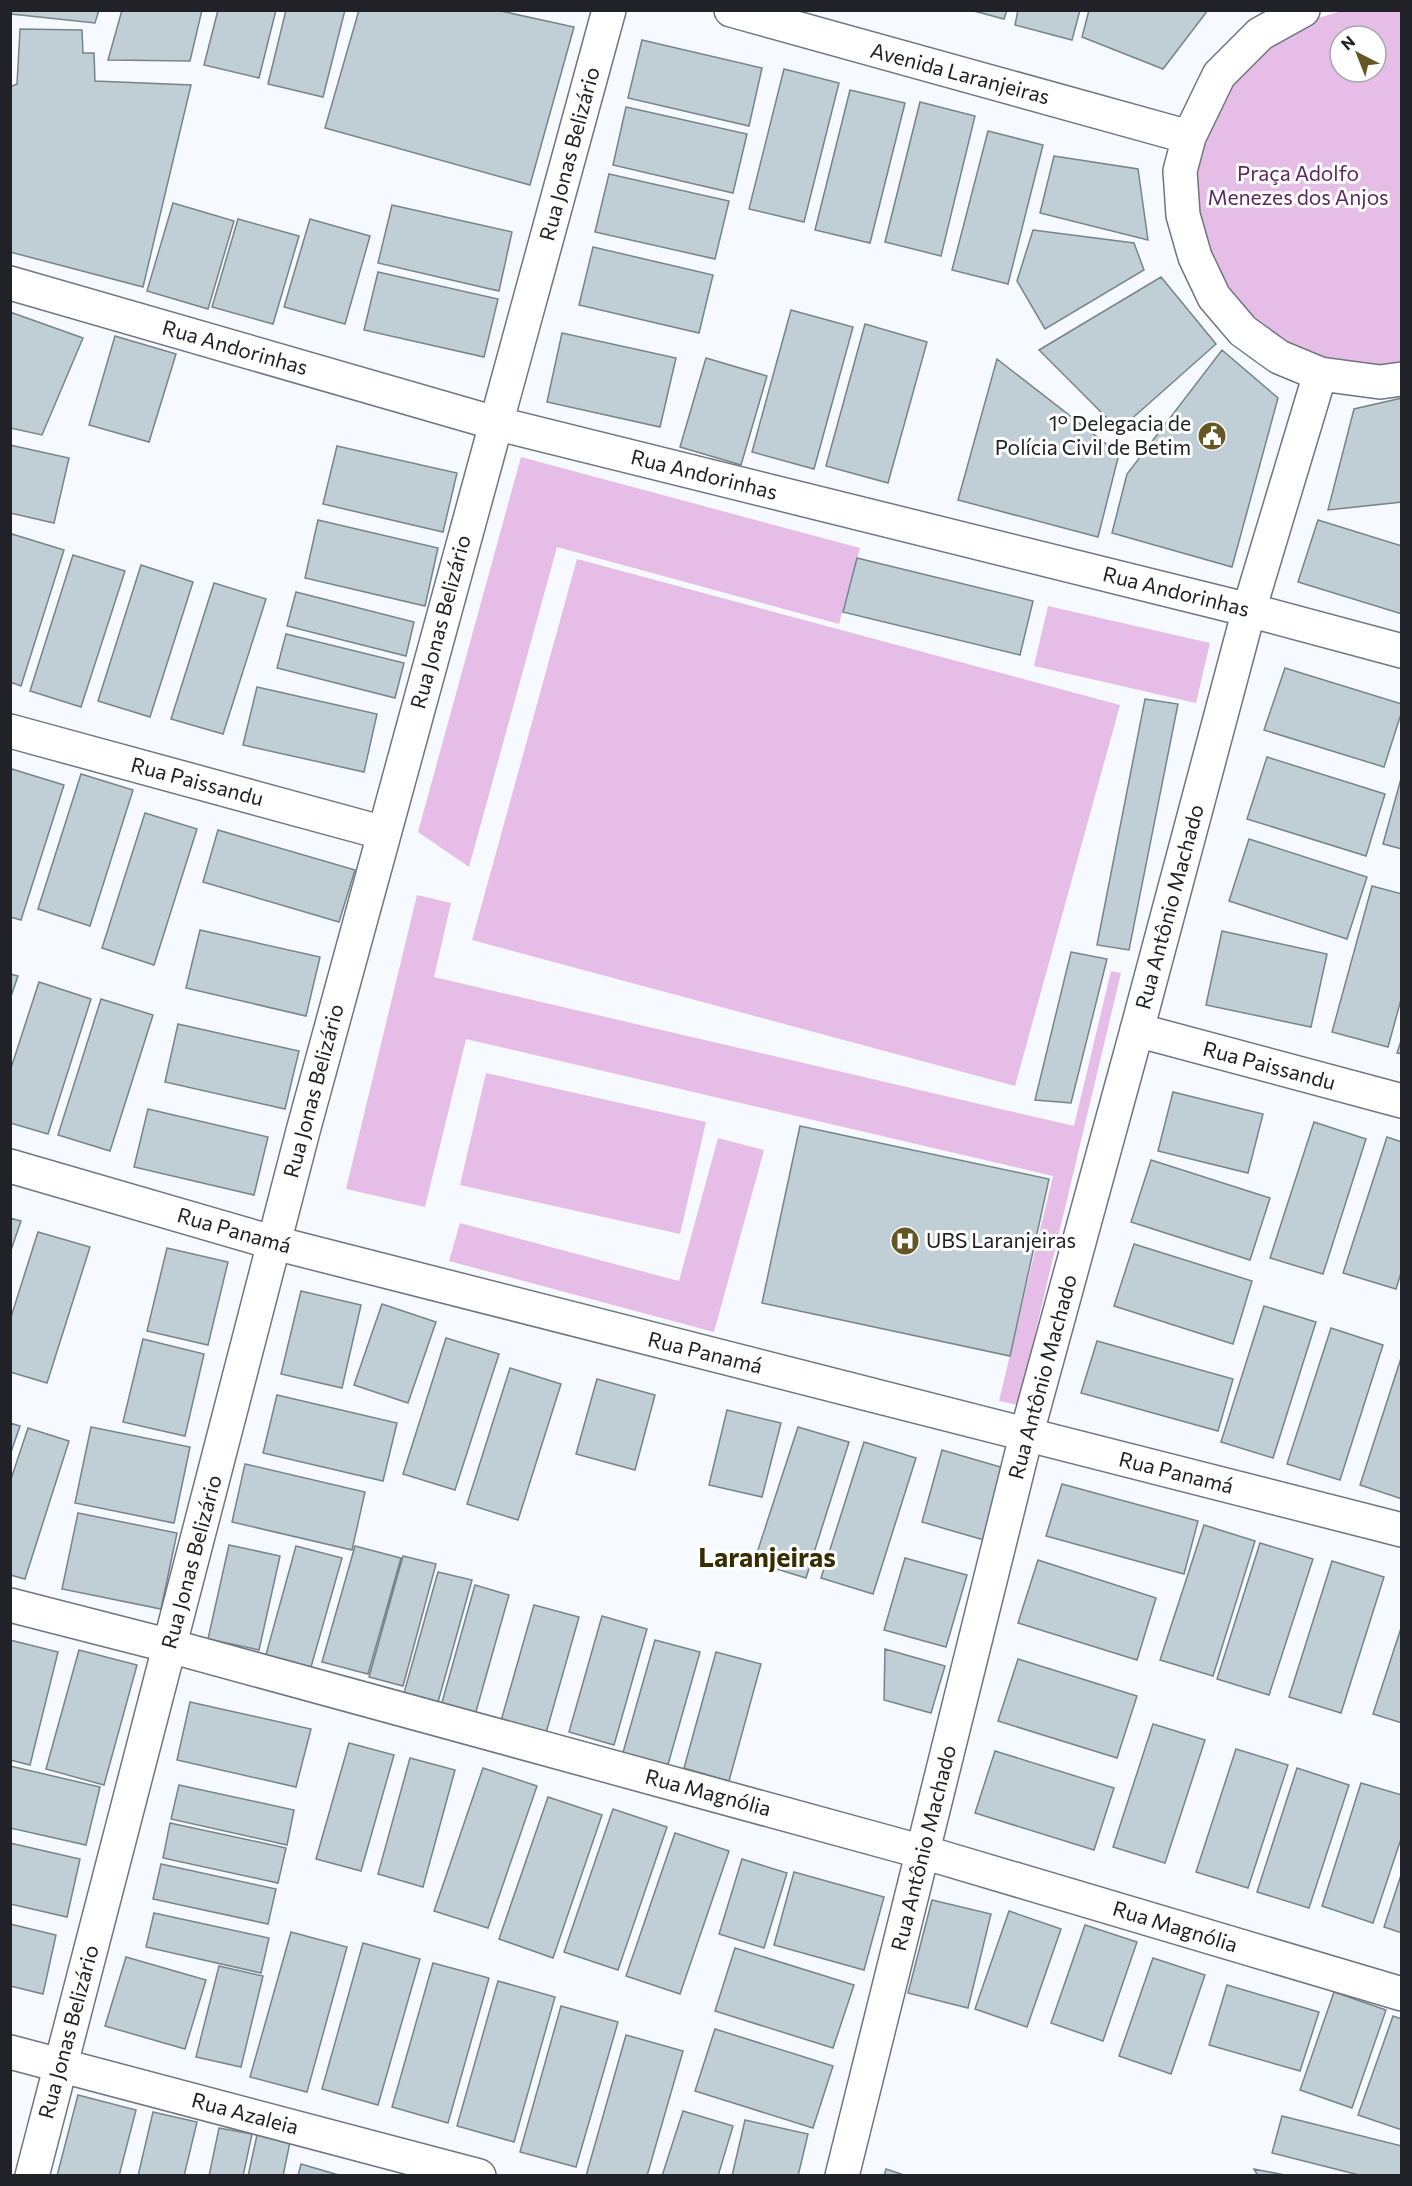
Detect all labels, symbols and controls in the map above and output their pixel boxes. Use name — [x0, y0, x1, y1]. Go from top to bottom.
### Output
north arrow — [1328, 24, 1388, 84]
text: N — [1337, 31, 1358, 54]
street label: Avenida Laranjeiras — [868, 37, 1053, 108]
street label: Rua Jonas Belizário — [533, 64, 604, 243]
park label: Praça Adolfo Menezes dos Anjos — [1207, 160, 1389, 209]
street label: Rua Andorinhas — [160, 314, 311, 379]
place label: 1° Delegacia de Polícia Civil de Betim — [995, 410, 1191, 459]
public building icon: 1° Delegacia de Polícia Civil de Betim — [1196, 420, 1228, 452]
street label: Rua Andorinhas — [628, 443, 780, 504]
street label: Rua Jonas Belizário — [404, 532, 475, 711]
street label: Rua Andorinhas — [1100, 560, 1252, 621]
street label: Rua Paissandu — [128, 751, 266, 810]
street label: Rua Antônio Machado — [1129, 801, 1208, 1012]
street label: Rua Jonas Belizário — [277, 1001, 348, 1180]
street label: Rua Paissandu — [1200, 1035, 1338, 1094]
street label: Rua Panamá — [175, 1201, 294, 1258]
hospital icon: UBS Laranjeiras — [889, 1225, 921, 1257]
place label: UBS Laranjeiras — [926, 1227, 1076, 1252]
street label: Rua Antônio Machado — [1002, 1271, 1081, 1482]
street label: Rua Panamá — [646, 1325, 765, 1378]
street label: Rua Panamá — [1117, 1445, 1236, 1498]
street label: Rua Jonas Belizário — [155, 1472, 226, 1651]
district label: Laranjeiras — [698, 1540, 836, 1573]
street label: Rua Antônio Machado — [885, 1742, 960, 1953]
street label: Rua Magnólia — [643, 1763, 774, 1820]
street label: Rua Magnólia — [1110, 1895, 1241, 1956]
street label: Rua Jonas Belizário — [32, 1942, 103, 2121]
street label: Rua Azaleia — [189, 2086, 301, 2139]

